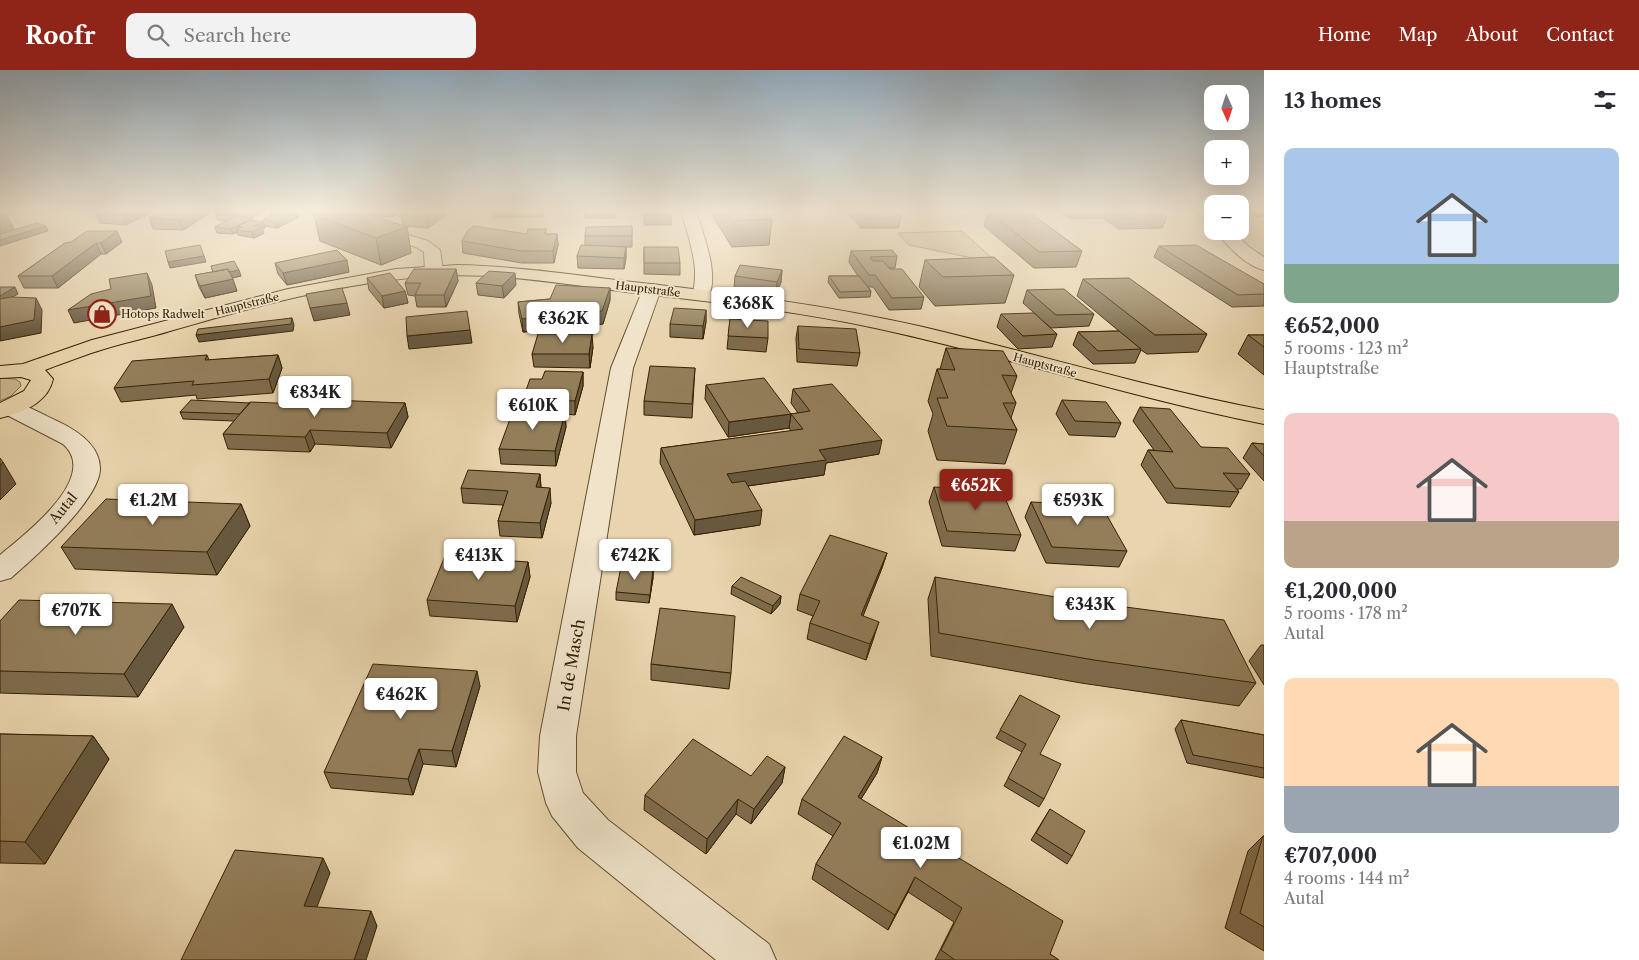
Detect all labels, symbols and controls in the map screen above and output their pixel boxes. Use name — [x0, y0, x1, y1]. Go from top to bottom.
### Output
search box — [126, 13, 476, 58]
text: Roofr — [25, 21, 96, 50]
icon: search — [144, 21, 172, 49]
text: Search here — [184, 24, 291, 47]
text: Home — [1318, 24, 1371, 46]
text: Map — [1399, 24, 1437, 46]
text: About — [1465, 24, 1518, 46]
text: Contact — [1546, 24, 1614, 46]
north arrow — [1204, 85, 1249, 130]
map controls — [1204, 85, 1249, 240]
icon: filters — [1591, 86, 1619, 114]
text: 13 homes — [1284, 88, 1382, 113]
button: + — [1204, 140, 1249, 185]
icon: home — [1407, 180, 1497, 270]
button: − — [1204, 195, 1249, 240]
street label: Hauptstraße — [615, 278, 681, 300]
pin: €368K — [713, 286, 783, 329]
street label: Hauptstraße — [214, 289, 280, 319]
text: €368K — [722, 293, 774, 313]
shop icon: Hotops Radwelt — [87, 299, 117, 329]
pin: €362K — [528, 302, 598, 344]
place label: Hotops Radwelt — [121, 307, 205, 321]
text: €362K — [538, 308, 589, 328]
text: €652,000 — [1284, 313, 1380, 338]
text: 5 rooms · 123 m² — [1284, 338, 1408, 358]
street label: Hauptstraße — [1012, 350, 1078, 380]
text: Hauptstraße — [1284, 358, 1379, 378]
pin: €834K — [280, 376, 350, 418]
text: €834K — [289, 382, 341, 402]
pin: €610K — [498, 388, 568, 431]
text: €610K — [508, 395, 558, 415]
icon: home — [1407, 445, 1497, 535]
pin: €652K — [941, 468, 1011, 511]
text: €652K — [951, 475, 1001, 495]
pin: €1.2M — [118, 484, 188, 526]
pin: €593K — [1043, 484, 1113, 526]
street label: Autal — [44, 489, 81, 528]
text: €1.2M — [129, 490, 177, 510]
text: €593K — [1053, 490, 1103, 510]
pin: €413K — [444, 538, 514, 581]
pin: €742K — [600, 538, 670, 581]
text: €413K — [455, 545, 503, 565]
text: €742K — [610, 545, 660, 565]
text: €1,200,000 — [1284, 578, 1397, 603]
pin: €343K — [1055, 588, 1125, 630]
pin: €707K — [41, 594, 111, 636]
text: €343K — [1065, 594, 1115, 614]
text: €707K — [51, 600, 101, 620]
text: 5 rooms · 178 m² — [1284, 603, 1408, 623]
street label: In de Masch — [553, 617, 589, 713]
text: Autal — [1284, 623, 1324, 643]
pin: €462K — [366, 678, 436, 720]
text: €462K — [375, 684, 427, 704]
icon: home — [1407, 710, 1497, 800]
pin: €1.02M — [880, 826, 962, 869]
text: €1.02M — [892, 833, 950, 853]
text: €707,000 — [1284, 843, 1377, 868]
text: 4 rooms · 144 m² — [1284, 868, 1409, 888]
text: Autal — [1284, 888, 1324, 908]

